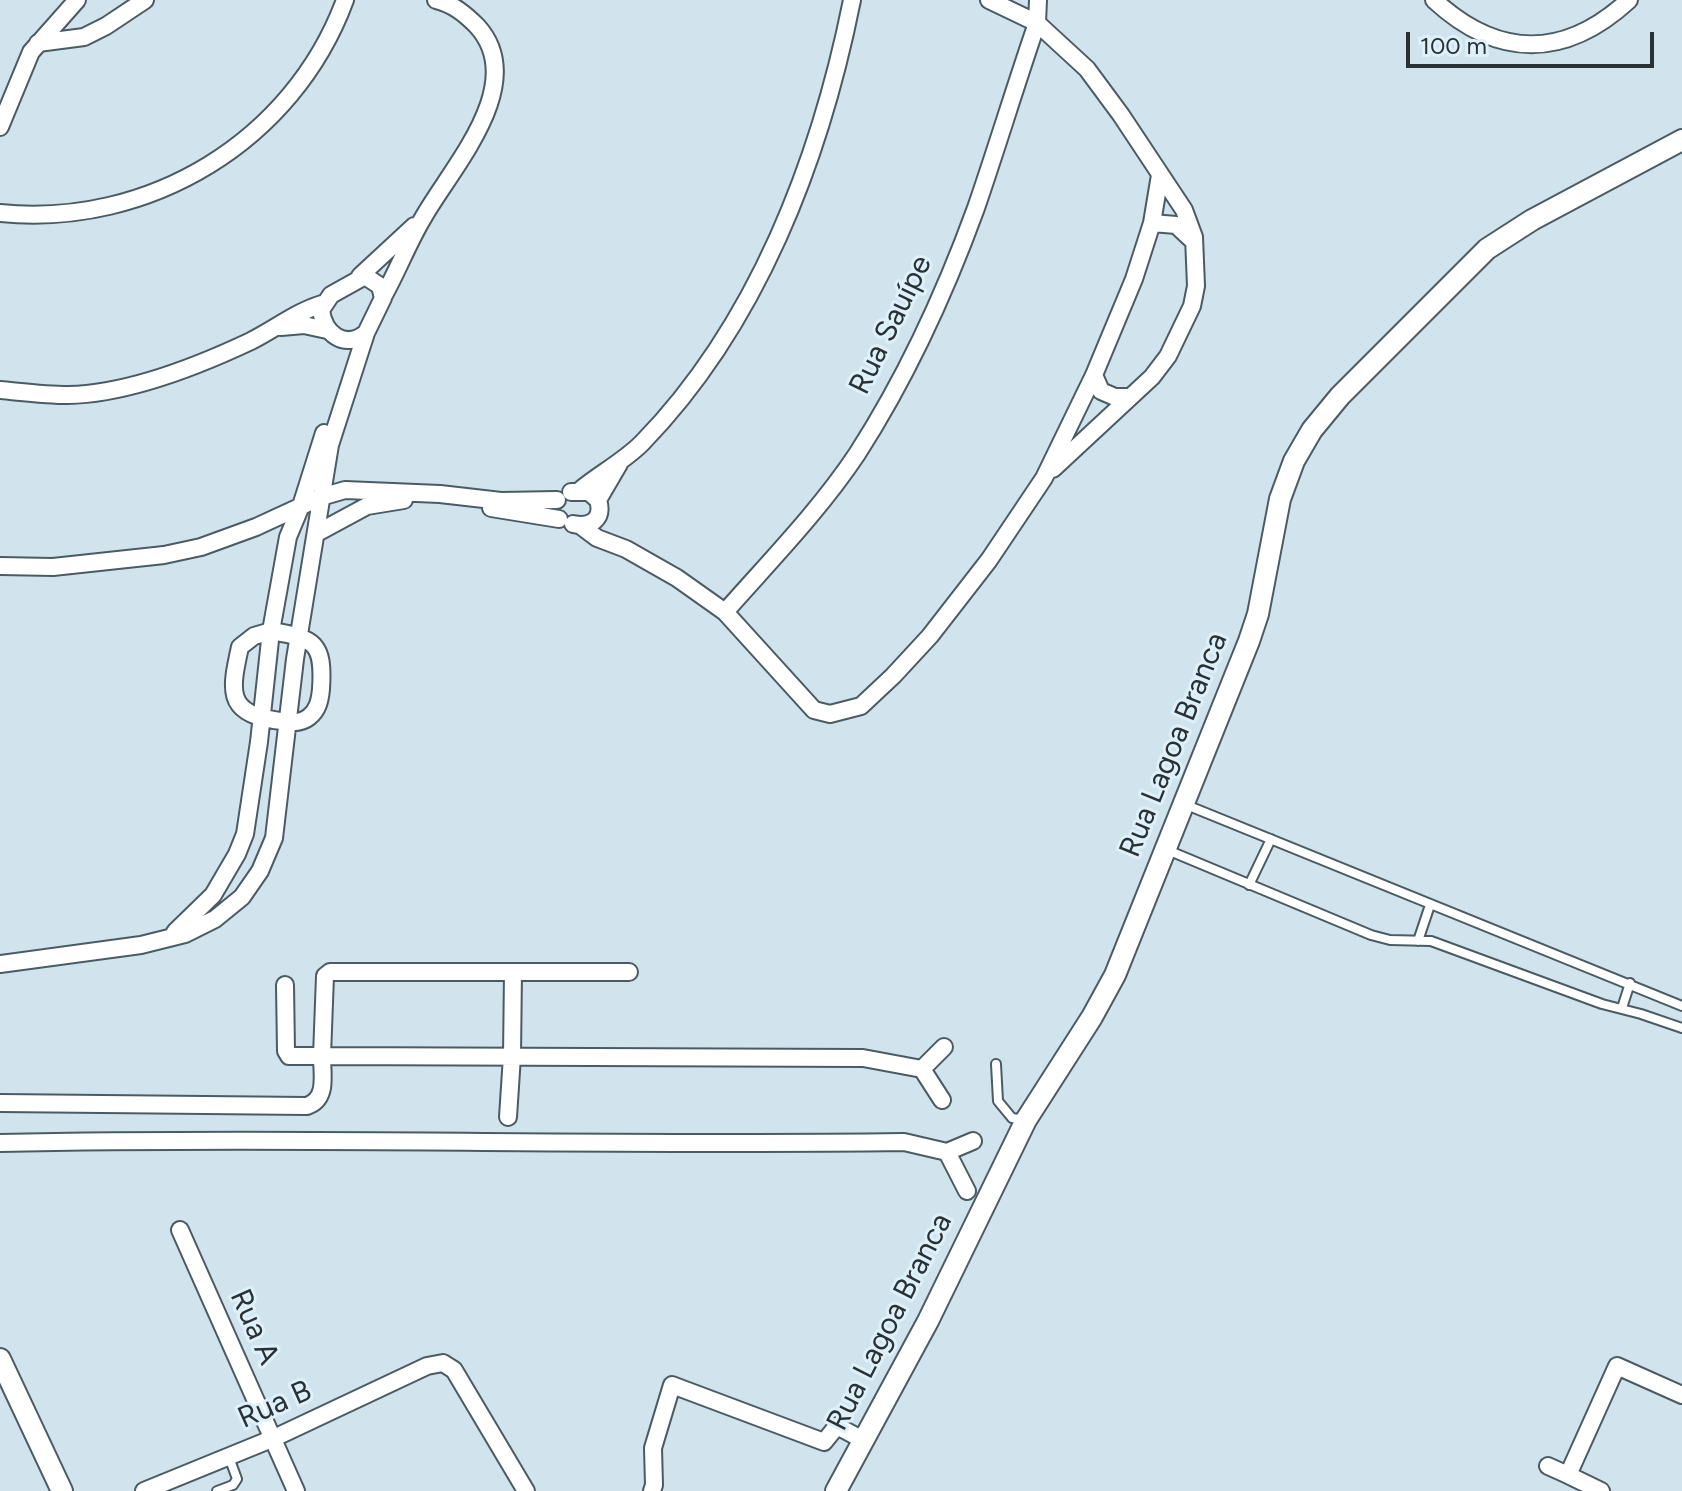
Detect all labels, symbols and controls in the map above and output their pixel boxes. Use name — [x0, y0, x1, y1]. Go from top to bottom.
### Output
scale bar — [1410, 16, 1658, 66]
text: 100 m — [1420, 31, 1487, 60]
street label: Rua Sauípe — [842, 250, 940, 400]
street label: Rua Lagoa Branca — [1113, 628, 1235, 862]
street label: Rua Lagoa Branca — [820, 1207, 960, 1437]
street label: Rua A — [222, 1284, 286, 1370]
street label: Rua B — [233, 1373, 317, 1437]

